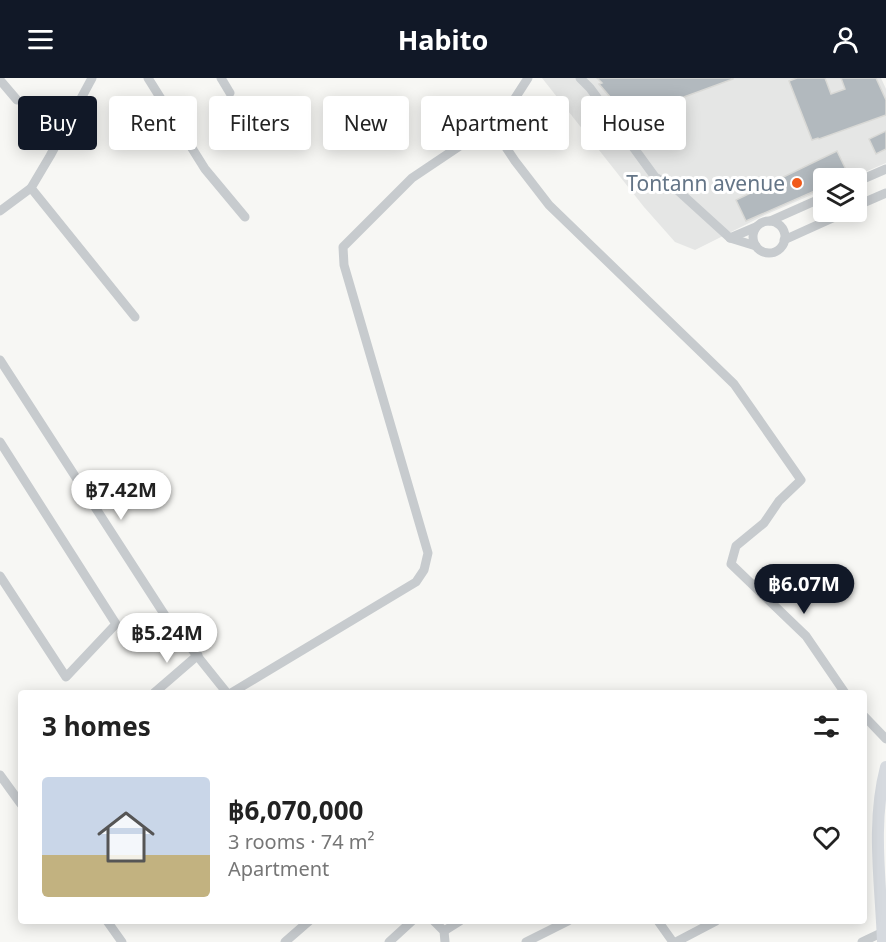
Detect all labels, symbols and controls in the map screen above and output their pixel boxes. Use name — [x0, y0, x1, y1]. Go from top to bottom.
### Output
text: Habito — [398, 21, 488, 58]
icon: menu — [24, 23, 57, 56]
icon: person — [829, 23, 862, 56]
chip: Buy — [18, 96, 97, 150]
chip: Rent — [109, 96, 197, 150]
chip: Filters — [209, 96, 311, 150]
chip: New — [323, 96, 409, 150]
chip: Apartment — [421, 96, 569, 150]
chip: House — [581, 96, 686, 150]
map controls — [813, 168, 867, 222]
button: layers — [813, 168, 867, 222]
place label: Tontann avenue — [626, 169, 785, 197]
marker: Tontann avenue — [790, 176, 804, 190]
pin: ฿7.42M — [72, 470, 170, 521]
text: ฿7.42M — [85, 476, 157, 503]
pin: ฿6.07M — [755, 564, 853, 615]
text: ฿6.07M — [768, 570, 840, 597]
pin: ฿5.24M — [118, 613, 216, 664]
text: ฿5.24M — [131, 619, 203, 646]
text: 3 homes — [42, 708, 151, 744]
icon: filters — [810, 710, 843, 743]
text: ฿6,070,000 — [228, 792, 363, 828]
icon: home — [90, 801, 162, 873]
icon: heart — [810, 821, 843, 854]
text: 3 rooms · 74 m² — [228, 828, 375, 855]
text: Apartment — [228, 855, 329, 882]

